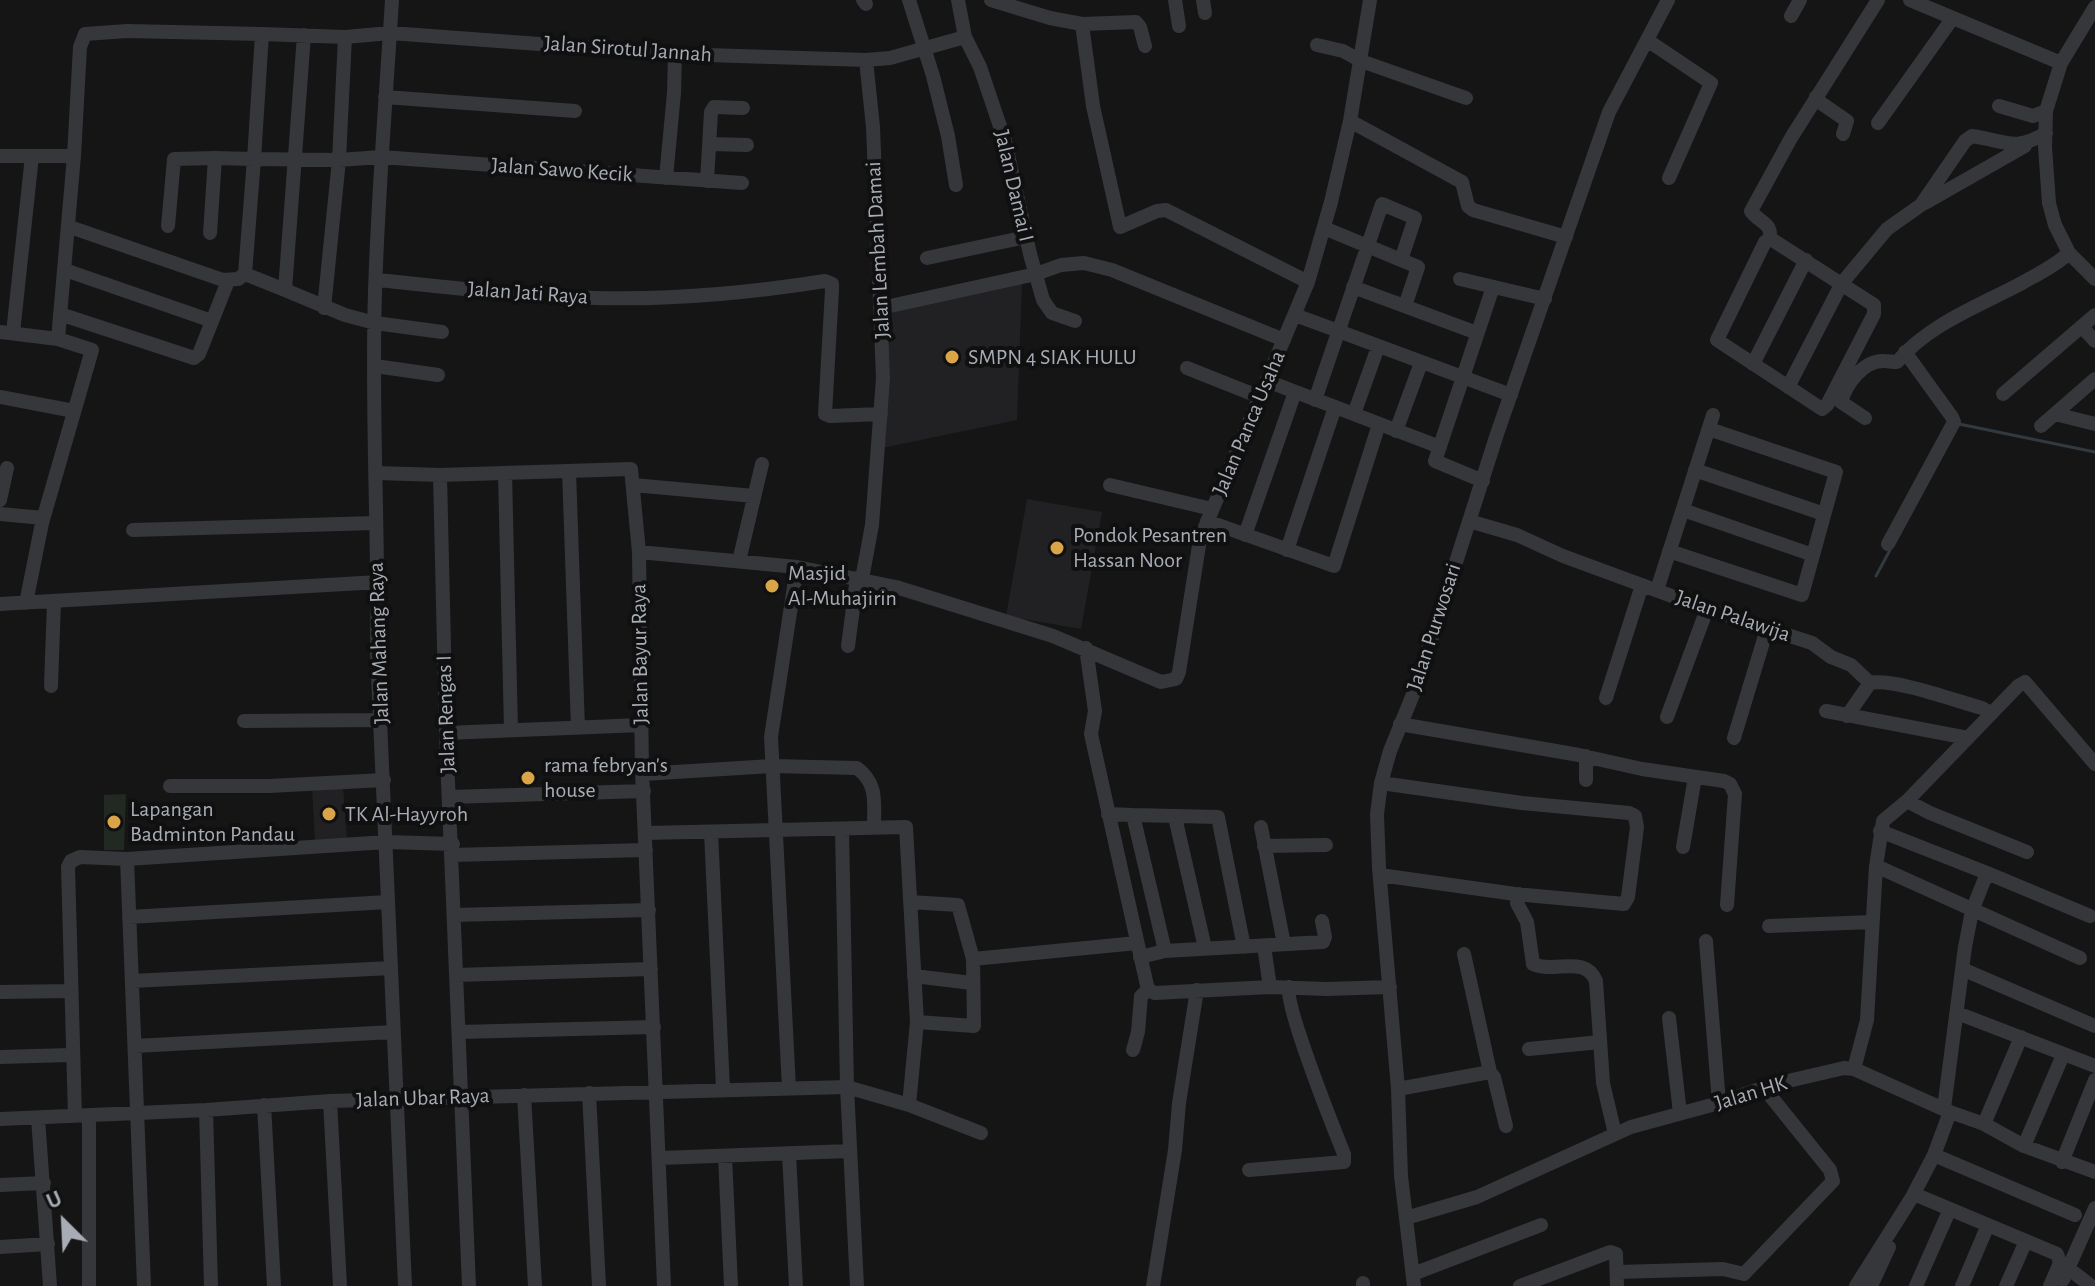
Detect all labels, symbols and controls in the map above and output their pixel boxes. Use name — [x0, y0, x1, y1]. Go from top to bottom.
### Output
street label: Jalan Sirotul Jannah — [543, 30, 713, 68]
street label: Jalan Damai I — [988, 128, 1040, 244]
street label: Jalan Sawo Kecik — [491, 152, 633, 188]
street label: Jalan Lembah Damai — [860, 161, 896, 339]
street label: Jalan Jati Raya — [467, 276, 589, 310]
place label: SMPN 4 SIAK HULU — [968, 344, 1136, 370]
street label: Jalan Panca Usaha — [1207, 347, 1291, 499]
marker: SMPN 4 SIAK HULU — [943, 348, 961, 366]
place label: Pondok Pesantren Hassan Noor — [1073, 522, 1227, 574]
marker: Pondok Pesantren Hassan Noor — [1048, 539, 1066, 557]
place label: Masjid Al-Muhajirin — [788, 560, 897, 612]
street label: Jalan Purwosari — [1401, 560, 1467, 694]
street label: Jalan Mahang Raya — [363, 562, 395, 724]
marker: Masjid Al-Muhajirin — [763, 577, 781, 595]
street label: Jalan Bayur Raya — [626, 583, 654, 725]
street label: Jalan Palawija — [1672, 584, 1794, 648]
street label: Jalan Rengas I — [431, 655, 461, 773]
place label: rama febryan's house — [544, 752, 668, 804]
marker: rama febryan's house — [519, 769, 537, 787]
place label: Lapangan Badminton Pandau — [130, 796, 295, 848]
place label: TK Al-Hayyroh — [345, 801, 468, 827]
marker: TK Al-Hayyroh — [320, 805, 338, 823]
marker: Lapangan Badminton Pandau — [105, 813, 123, 831]
street label: Jalan HK — [1712, 1070, 1790, 1116]
street label: Jalan Ubar Raya — [356, 1082, 490, 1114]
north arrow — [24, 1182, 104, 1262]
text: U — [43, 1187, 65, 1213]

